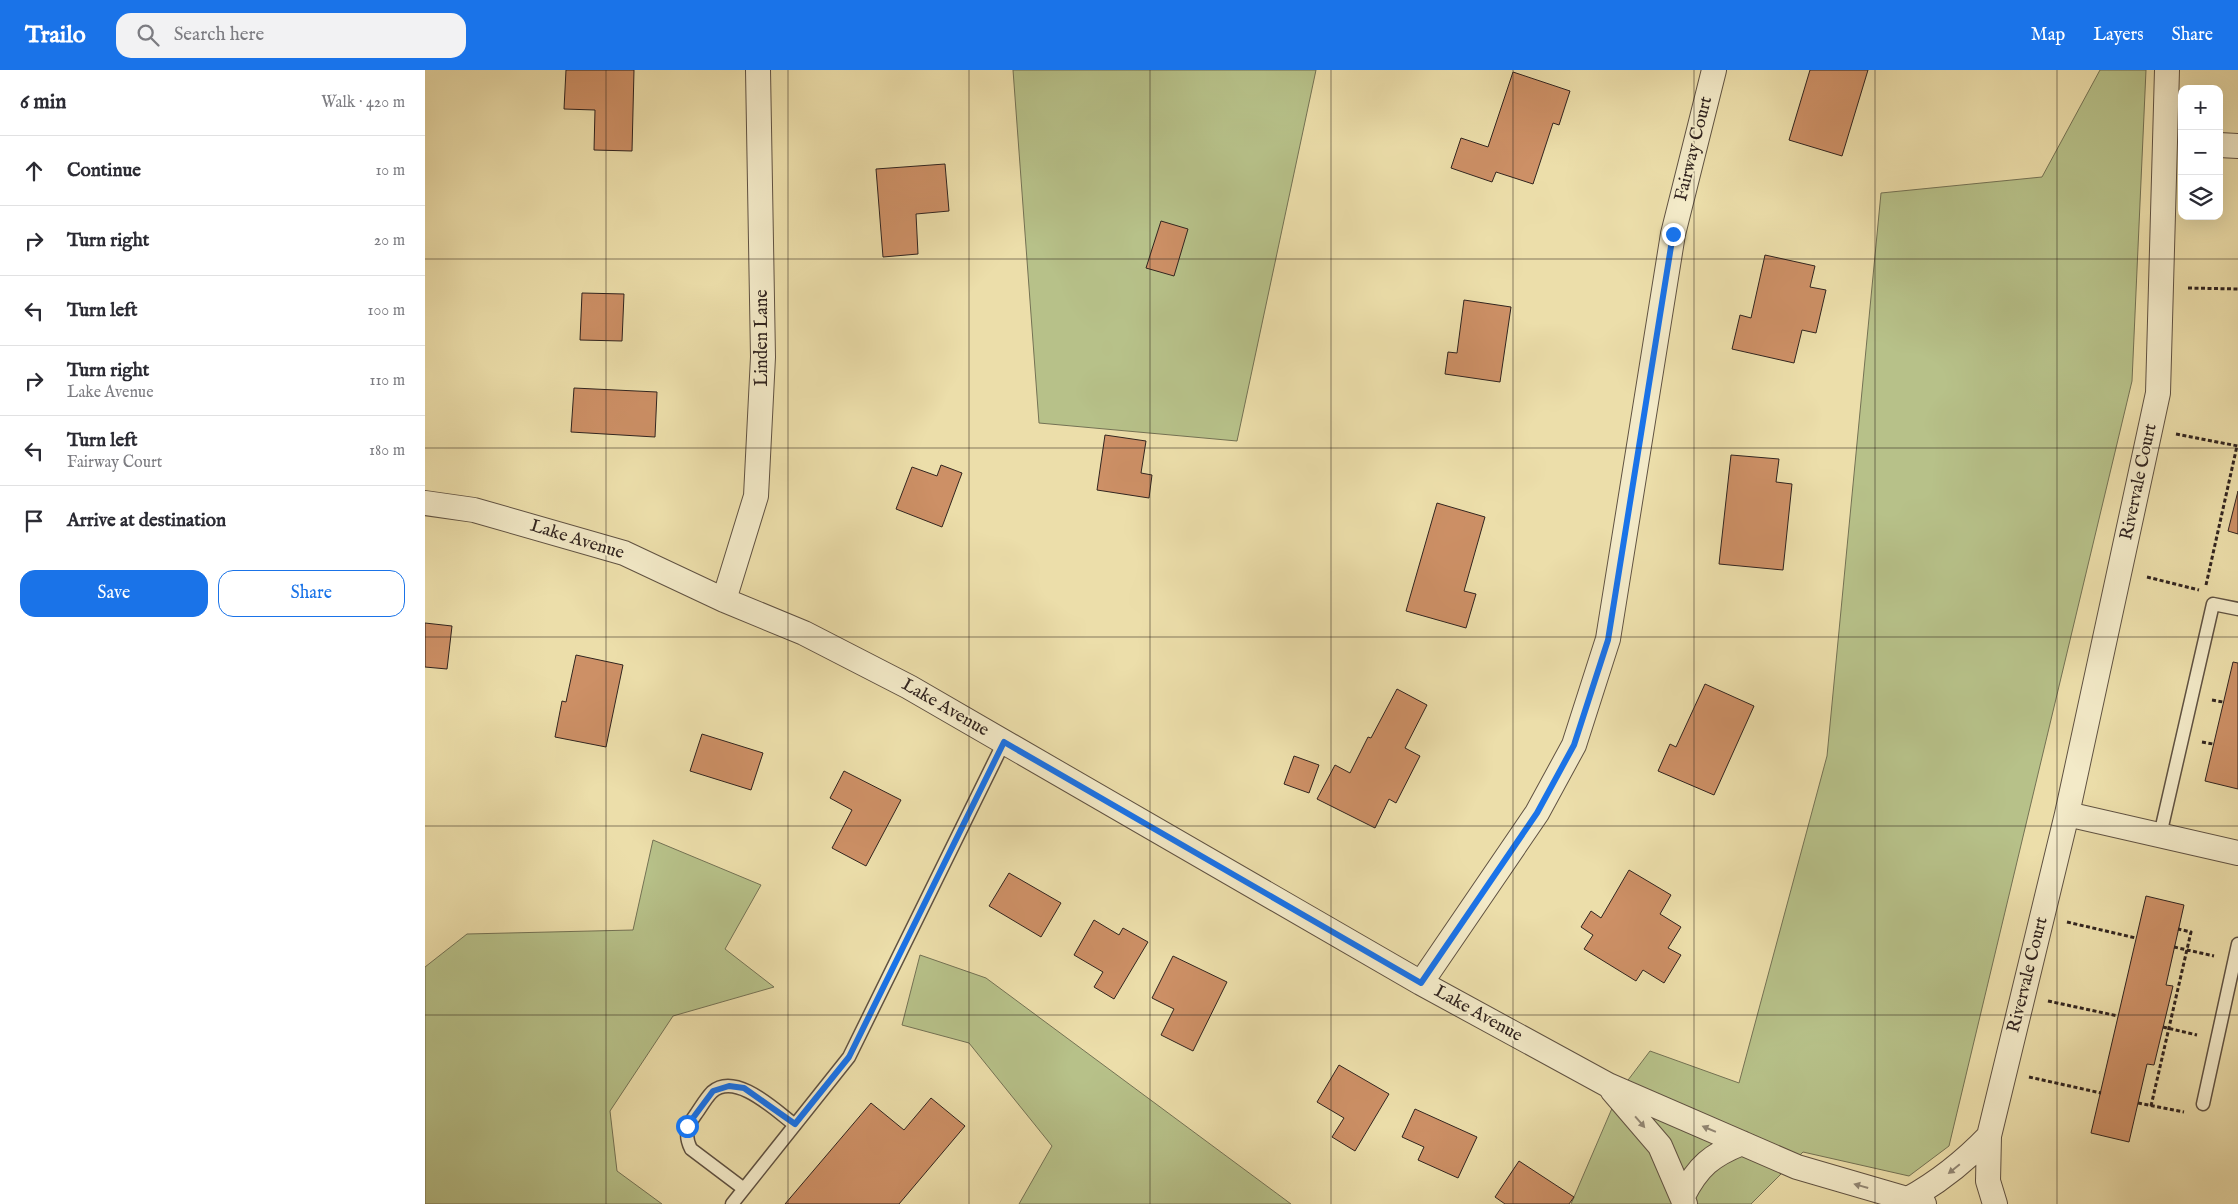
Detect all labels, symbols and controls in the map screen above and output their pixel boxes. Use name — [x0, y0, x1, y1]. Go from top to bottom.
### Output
search box — [116, 13, 466, 58]
text: Trailo — [25, 20, 86, 51]
icon: search — [134, 21, 162, 49]
text: Search here — [174, 23, 264, 47]
text: Map — [2031, 24, 2065, 47]
text: Layers — [2093, 24, 2144, 47]
text: Share — [2172, 24, 2213, 47]
map controls — [2178, 85, 2223, 220]
button: + — [2178, 85, 2223, 130]
text: 6 min — [20, 89, 66, 116]
text: Walk · 420 m — [321, 93, 405, 113]
street label: Fairway Court — [1670, 94, 1718, 204]
button: − — [2178, 130, 2223, 175]
icon: ahead — [20, 157, 48, 185]
text: Continue — [67, 159, 141, 183]
text: 10 m — [375, 161, 405, 181]
button: layers — [2178, 175, 2223, 220]
route end — [1662, 223, 1685, 246]
icon: right — [20, 227, 48, 255]
text: Turn right — [67, 229, 149, 253]
text: 20 m — [374, 231, 405, 251]
street label: Linden Lane — [751, 289, 774, 387]
icon: left — [20, 297, 48, 325]
text: Turn left — [67, 299, 138, 323]
text: 100 m — [368, 301, 405, 321]
text: Turn right — [67, 359, 149, 383]
icon: right — [20, 367, 48, 395]
text: 110 m — [369, 371, 405, 391]
text: Lake Avenue — [67, 383, 153, 403]
street label: Rivervale Court — [2115, 422, 2163, 542]
text: Turn left — [67, 429, 138, 453]
icon: left — [20, 437, 48, 465]
text: 180 m — [369, 441, 405, 461]
text: Fairway Court — [67, 453, 162, 473]
icon: arrive — [20, 507, 48, 535]
text: Arrive at destination — [67, 509, 226, 533]
street label: Lake Avenue — [527, 515, 627, 565]
button: Save — [20, 570, 208, 617]
button: Share — [218, 570, 405, 617]
street label: Lake Avenue — [897, 674, 993, 742]
street label: Rivervale Court — [2003, 915, 2053, 1035]
street label: Lake Avenue — [1430, 980, 1526, 1048]
route start — [676, 1115, 699, 1138]
one-way arrow — [1634, 1115, 1645, 1128]
one-way arrow — [1702, 1124, 1716, 1132]
one-way arrow — [1947, 1164, 1960, 1175]
one-way arrow — [1854, 1181, 1869, 1189]

